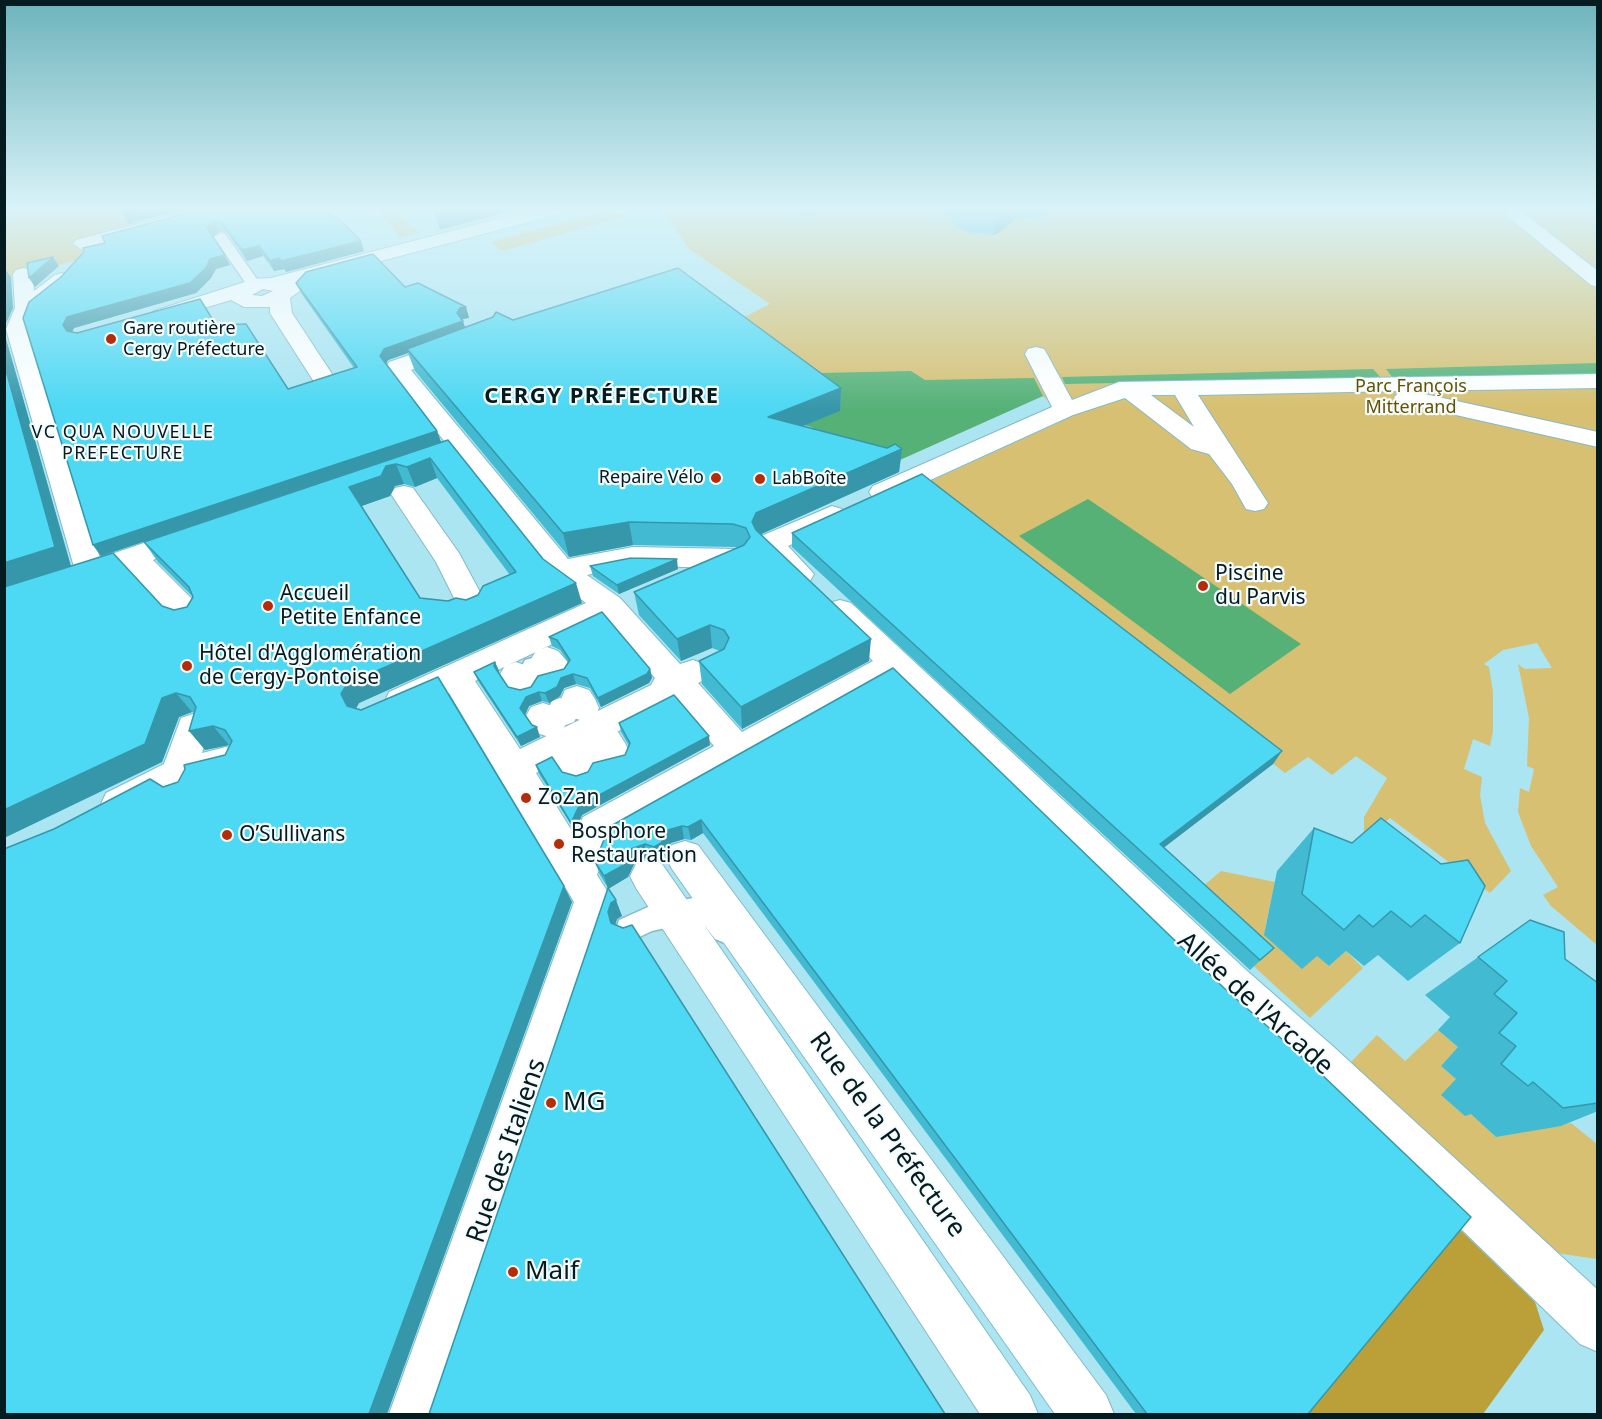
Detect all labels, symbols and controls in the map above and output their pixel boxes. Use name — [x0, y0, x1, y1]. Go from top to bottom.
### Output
place label: Gare routière Cergy Préfecture — [123, 318, 265, 360]
marker: Gare routière Cergy Préfecture — [104, 332, 118, 346]
park label: Parc François Mitterrand — [1355, 376, 1467, 418]
district label: CERGY PRÉFECTURE — [484, 384, 720, 410]
district label: VC QUA NOUVELLE PREFECTURE — [32, 422, 214, 464]
place label: Repaire Vélo — [599, 467, 704, 489]
place label: LabBoîte — [772, 468, 846, 490]
marker: Repaire Vélo — [709, 471, 723, 485]
marker: LabBoîte — [753, 472, 767, 486]
place label: Piscine du Parvis — [1215, 561, 1306, 611]
marker: Piscine du Parvis — [1196, 579, 1210, 593]
place label: Accueil Petite Enfance — [280, 581, 421, 631]
marker: Accueil Petite Enfance — [261, 599, 275, 613]
place label: Hôtel d'Agglomération de Cergy-Pontoise — [199, 641, 421, 691]
marker: Hôtel d'Agglomération de Cergy-Pontoise — [180, 659, 194, 673]
place label: ZoZan — [538, 785, 599, 811]
marker: ZoZan — [519, 791, 533, 805]
place label: Bosphore Restauration — [571, 819, 697, 869]
place label: O’Sullivans — [239, 822, 345, 848]
marker: O’Sullivans — [220, 828, 234, 842]
marker: Bosphore Restauration — [552, 837, 566, 851]
street label: Allée de l'Arcade — [1171, 926, 1339, 1082]
street label: Rue de la Préfecture — [802, 1026, 972, 1244]
street label: Rue des Italiens — [461, 1055, 553, 1247]
place label: MG — [563, 1087, 606, 1119]
marker: MG — [544, 1096, 558, 1110]
place label: Maif — [525, 1256, 579, 1288]
marker: Maif — [506, 1265, 520, 1279]

